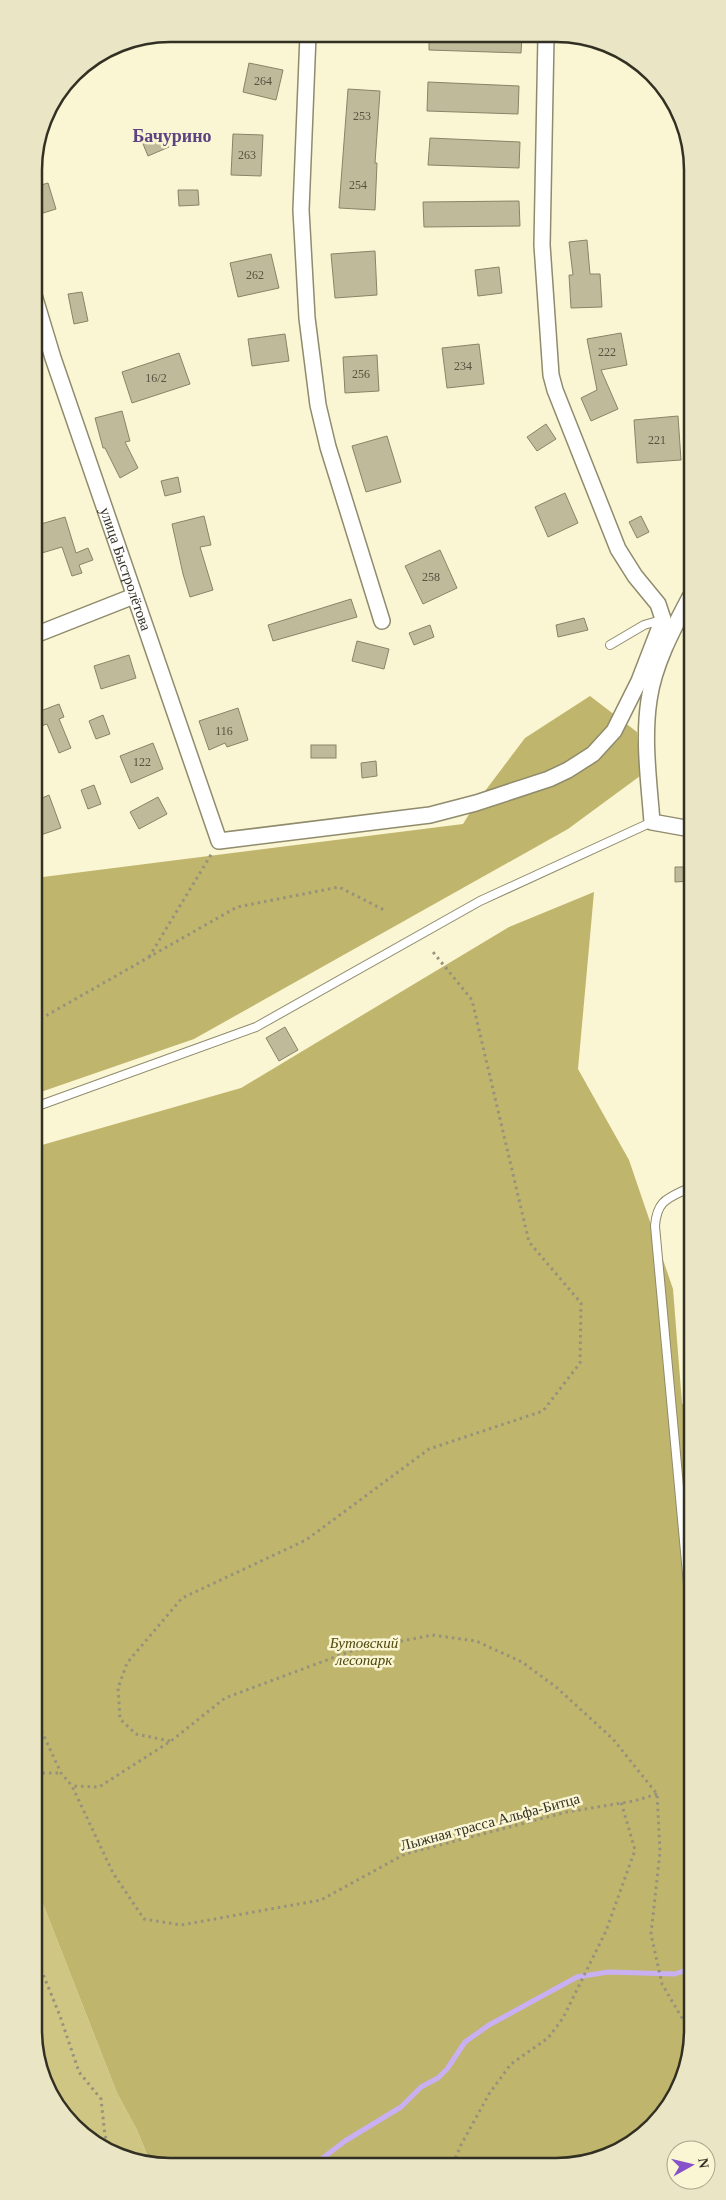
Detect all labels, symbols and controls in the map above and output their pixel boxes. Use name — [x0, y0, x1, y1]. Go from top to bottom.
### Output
house number: 264 — [254, 74, 272, 88]
house number: 253 — [353, 109, 371, 123]
district label: Бачурино — [132, 126, 212, 146]
house number: 263 — [238, 148, 256, 162]
house number: 254 — [349, 178, 367, 192]
house number: 262 — [246, 268, 264, 282]
house number: 222 — [598, 345, 616, 359]
house number: 234 — [454, 359, 472, 373]
house number: 256 — [352, 367, 370, 381]
house number: 16/2 — [145, 371, 167, 385]
house number: 221 — [648, 433, 666, 447]
street label: улица Быстролётова — [97, 505, 154, 633]
house number: 258 — [422, 570, 440, 584]
house number: 116 — [215, 724, 233, 738]
house number: 122 — [133, 755, 151, 769]
park label: Бутовский лесопарк — [329, 1635, 399, 1668]
street label: Лыжная трасса Альфа-Битца — [398, 1790, 582, 1854]
north arrow — [666, 2140, 716, 2190]
text: N — [695, 2157, 712, 2169]

